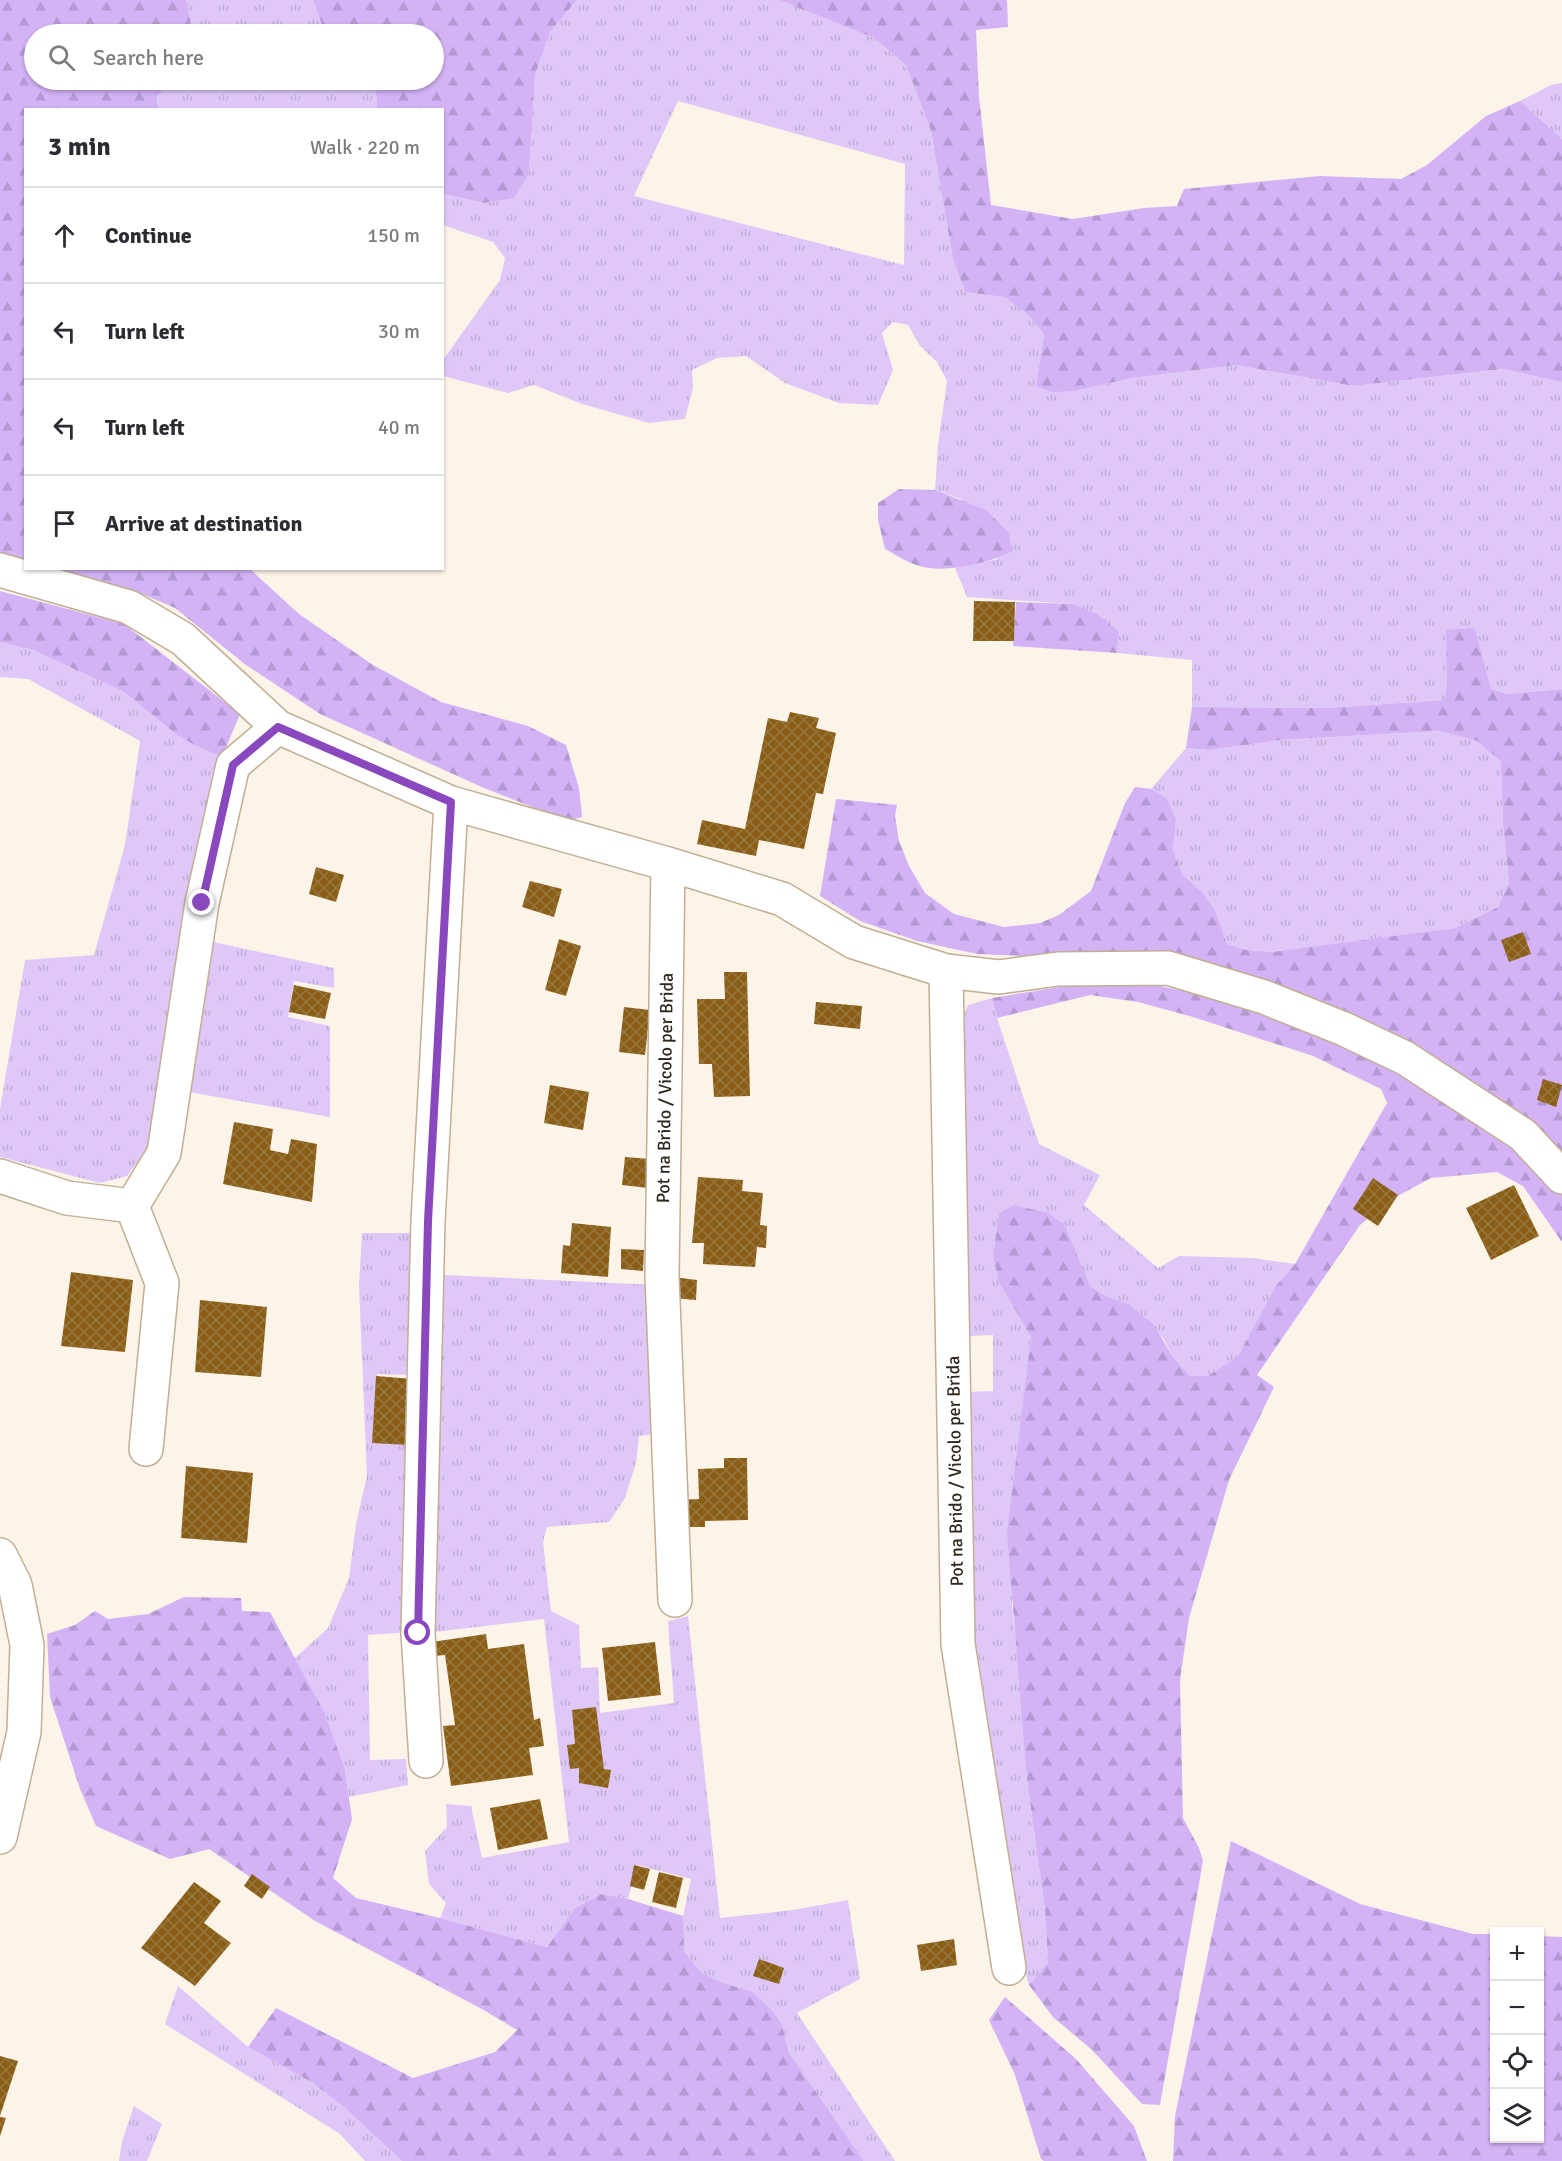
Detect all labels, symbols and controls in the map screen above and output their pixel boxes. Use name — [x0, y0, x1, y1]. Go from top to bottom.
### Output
search box — [24, 24, 444, 90]
icon: search — [45, 41, 78, 74]
text: Search here — [93, 44, 204, 71]
text: 3 min — [48, 131, 111, 163]
text: Walk · 220 m — [310, 135, 420, 160]
icon: ahead — [48, 219, 81, 252]
text: Continue — [105, 222, 192, 249]
text: 150 m — [367, 223, 420, 248]
icon: left — [48, 315, 81, 348]
text: Turn left — [105, 318, 185, 345]
text: 30 m — [378, 319, 420, 344]
icon: left — [48, 411, 81, 444]
text: Turn left — [105, 414, 185, 441]
text: 40 m — [378, 415, 420, 440]
icon: arrive — [48, 507, 81, 540]
text: Arrive at destination — [105, 510, 302, 537]
route end — [188, 889, 214, 915]
street label: Pot na Brido / Vicolo per Brida — [652, 973, 678, 1203]
street label: Pot na Brido / Vicolo per Brida — [942, 1356, 968, 1586]
route start — [404, 1619, 430, 1645]
map controls — [1490, 1927, 1544, 2143]
button: + — [1490, 1927, 1544, 1981]
button: − — [1490, 1981, 1544, 2035]
button: locate — [1490, 2035, 1544, 2089]
button: layers — [1490, 2089, 1544, 2143]

